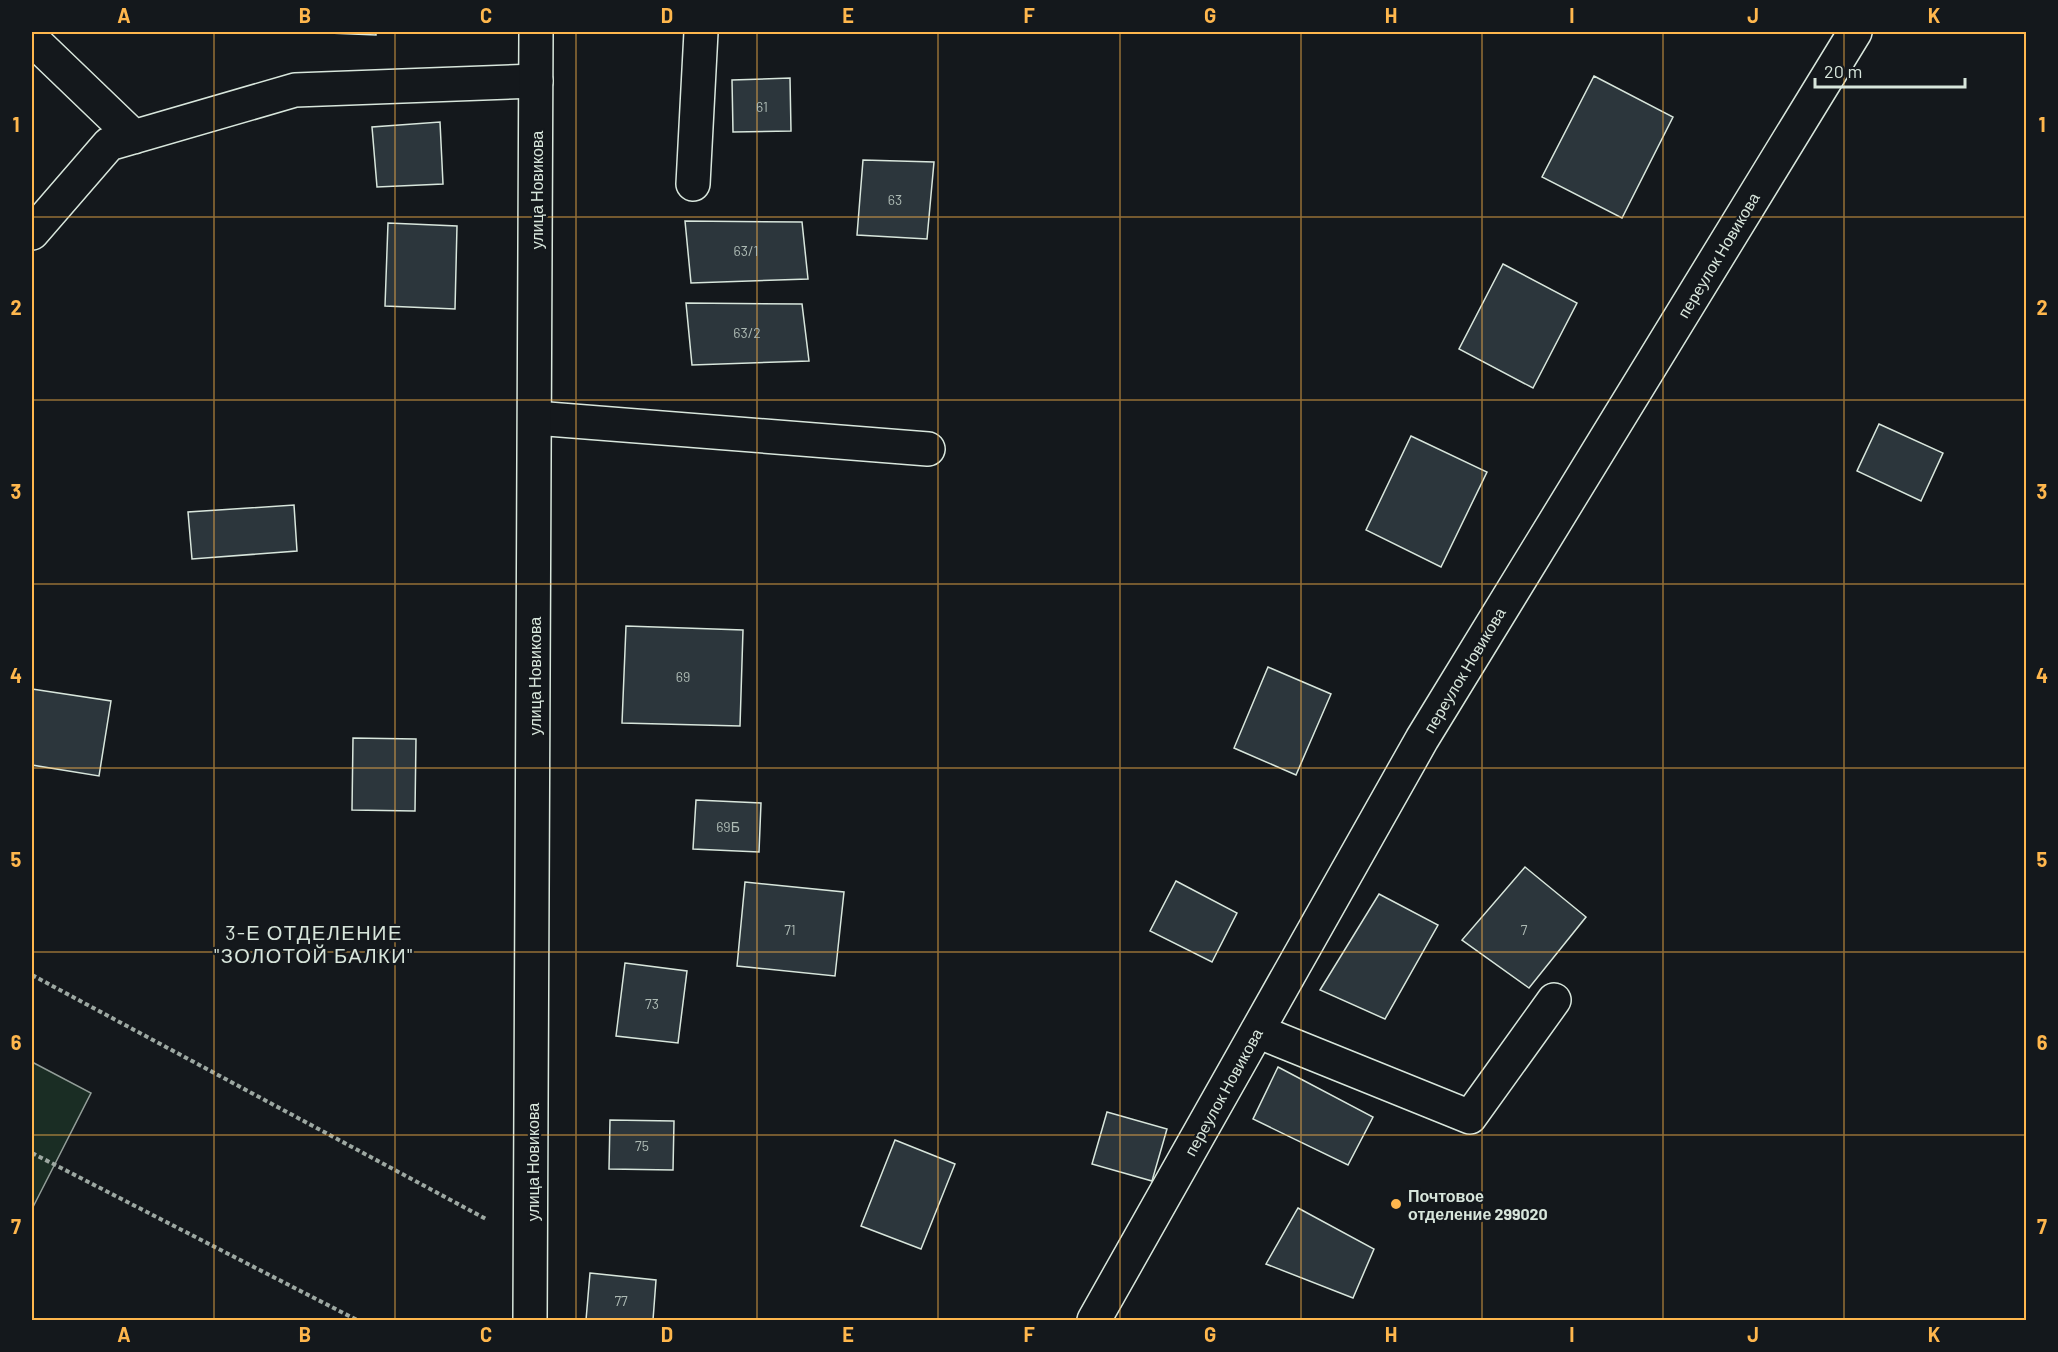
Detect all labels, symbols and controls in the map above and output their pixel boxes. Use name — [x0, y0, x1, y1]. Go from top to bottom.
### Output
text: A — [117, 3, 131, 27]
text: B — [299, 3, 311, 27]
text: C — [480, 3, 492, 27]
text: D — [661, 3, 673, 27]
text: E — [842, 3, 854, 27]
text: F — [1023, 3, 1035, 27]
text: G — [1204, 3, 1216, 27]
text: H — [1385, 3, 1397, 27]
text: I — [1569, 3, 1575, 27]
text: J — [1747, 3, 1759, 27]
text: K — [1928, 3, 1941, 27]
scale bar — [1815, 51, 1965, 89]
text: 20 m — [1824, 60, 1862, 82]
house number: 61 — [756, 98, 768, 115]
text: 1 — [12, 112, 20, 136]
text: 1 — [2038, 112, 2046, 136]
street label: улица Новикова — [527, 131, 546, 249]
street label: переулок Новикова — [1673, 189, 1763, 321]
house number: 63 — [888, 191, 902, 208]
house number: 63/1 — [734, 242, 758, 259]
text: 2 — [10, 295, 22, 319]
text: 2 — [2036, 295, 2048, 319]
house number: 63/2 — [733, 324, 761, 341]
text: 3 — [11, 479, 21, 503]
text: 3 — [2037, 479, 2047, 503]
street label: переулок Новикова — [1419, 604, 1509, 736]
street label: улица Новикова — [525, 617, 544, 735]
text: 4 — [10, 663, 22, 687]
text: 4 — [2036, 663, 2048, 687]
house number: 69 — [676, 668, 690, 685]
house number: 69Б — [716, 818, 740, 835]
text: 5 — [11, 847, 22, 871]
text: 5 — [2037, 847, 2048, 871]
district label: 3-Е ОТДЕЛЕНИЕ "ЗОЛОТОЙ БАЛКИ" — [214, 920, 414, 967]
house number: 71 — [784, 921, 796, 938]
house number: 7 — [1521, 921, 1528, 938]
house number: 73 — [645, 995, 659, 1012]
street label: переулок Новикова — [1180, 1025, 1266, 1159]
text: 6 — [11, 1030, 22, 1054]
text: 6 — [2037, 1030, 2048, 1054]
street label: улица Новикова — [523, 1103, 542, 1221]
house number: 75 — [635, 1137, 649, 1154]
place label: Почтовое отделение 299020 — [1408, 1186, 1548, 1223]
marker: Почтовое отделение 299020 — [1389, 1197, 1403, 1211]
text: 7 — [11, 1214, 21, 1238]
text: 7 — [2037, 1214, 2047, 1238]
house number: 77 — [614, 1292, 628, 1309]
text: A — [117, 1322, 131, 1346]
text: B — [299, 1322, 311, 1346]
text: C — [480, 1322, 492, 1346]
text: D — [661, 1322, 673, 1346]
text: E — [842, 1322, 854, 1346]
text: F — [1023, 1322, 1035, 1346]
text: G — [1204, 1322, 1216, 1346]
text: H — [1385, 1322, 1397, 1346]
text: I — [1569, 1322, 1575, 1346]
text: J — [1747, 1322, 1759, 1346]
text: K — [1928, 1322, 1941, 1346]

